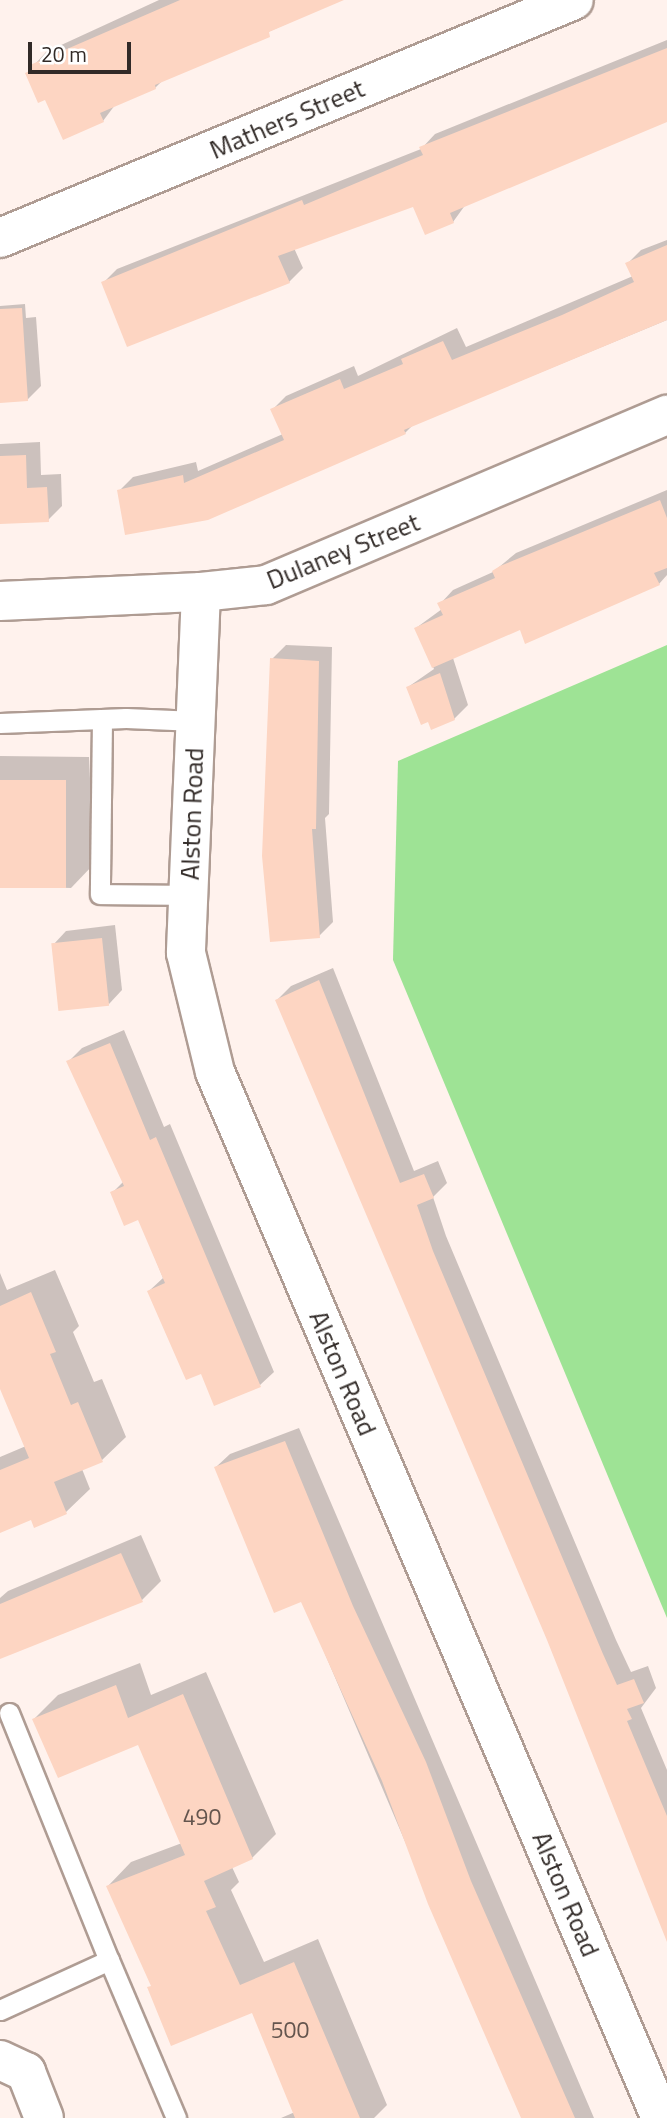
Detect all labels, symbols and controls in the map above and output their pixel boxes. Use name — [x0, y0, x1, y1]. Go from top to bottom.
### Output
scale bar — [32, 28, 135, 72]
text: 20 m — [41, 38, 87, 70]
street label: Mathers Street — [205, 72, 369, 166]
street label: Dulaney Street — [262, 506, 424, 596]
street label: Alston Road — [174, 747, 210, 881]
street label: Alston Road — [303, 1306, 383, 1440]
house number: 490 — [183, 1803, 221, 1831]
street label: Alston Road — [526, 1827, 606, 1961]
house number: 500 — [271, 2016, 309, 2044]

